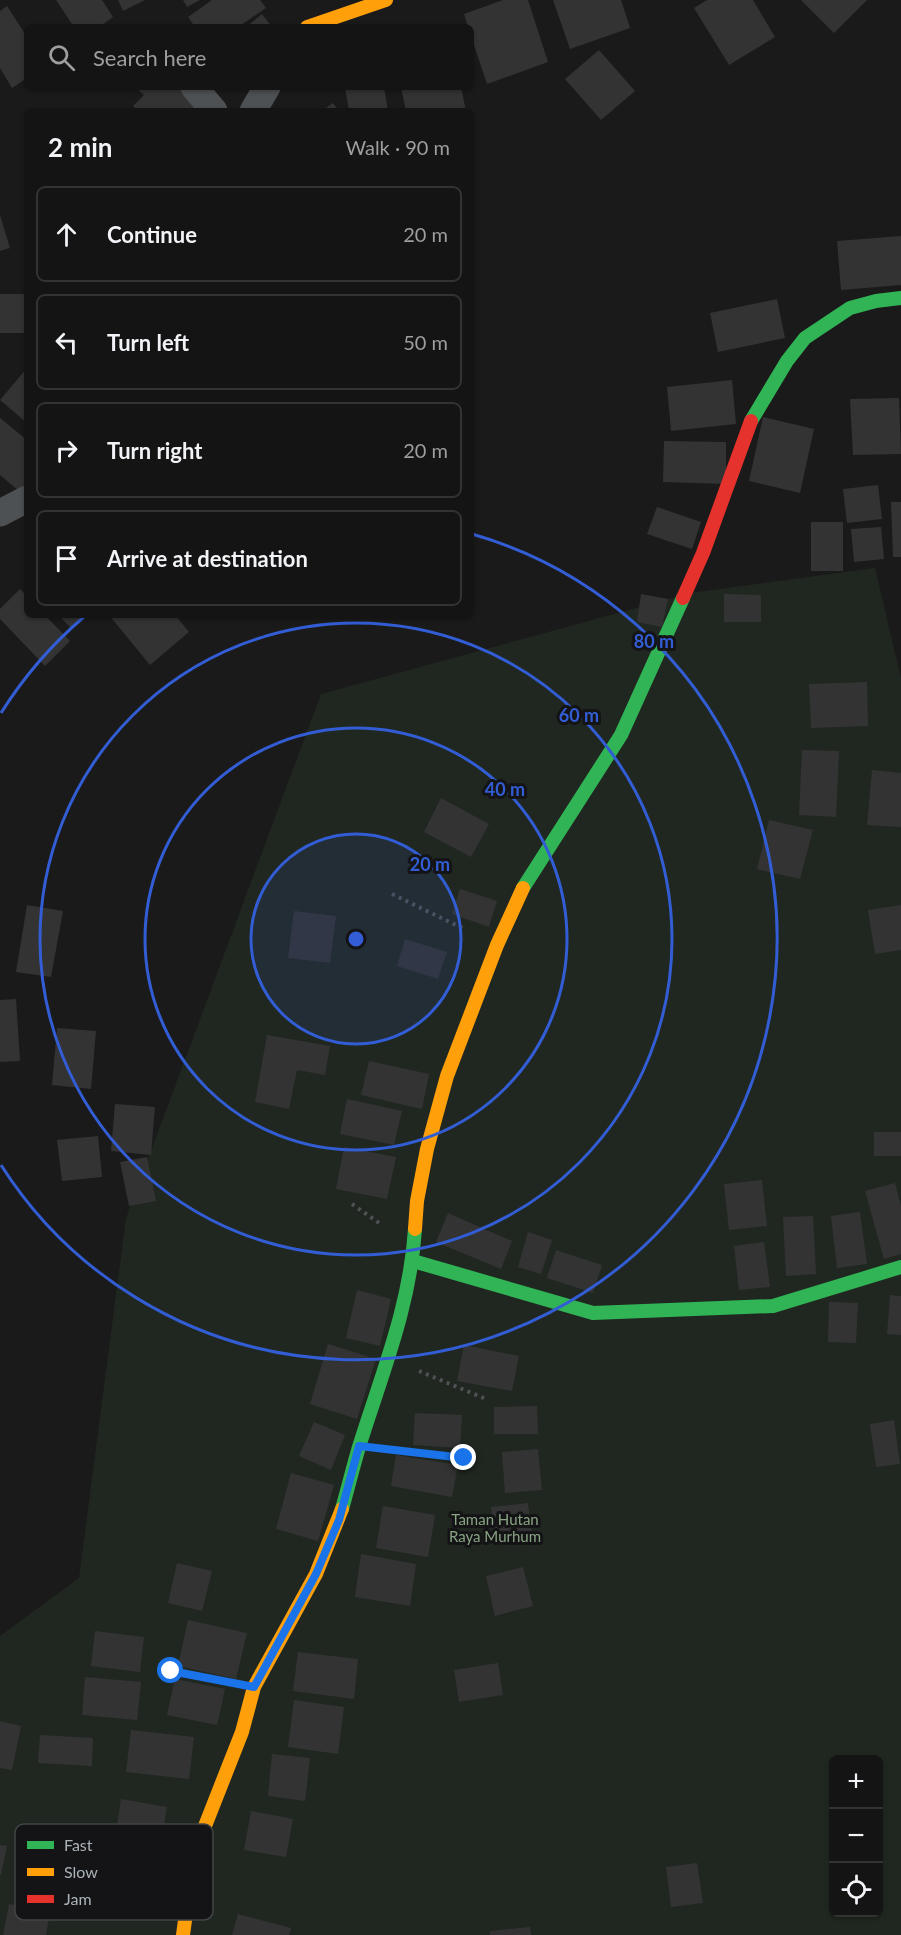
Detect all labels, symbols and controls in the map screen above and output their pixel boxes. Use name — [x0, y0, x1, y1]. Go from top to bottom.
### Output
search box — [24, 24, 474, 90]
icon: search — [45, 41, 78, 74]
text: Search here — [93, 44, 206, 71]
text: 2 min — [48, 131, 112, 163]
text: Walk · 90 m — [345, 135, 450, 159]
icon: ahead — [50, 218, 83, 251]
text: Continue — [107, 221, 197, 248]
text: 20 m — [403, 222, 448, 246]
icon: left — [50, 326, 83, 359]
text: Turn left — [107, 329, 189, 356]
text: 50 m — [403, 330, 448, 354]
icon: right — [50, 434, 83, 467]
text: Turn right — [107, 437, 202, 464]
text: 20 m — [403, 438, 448, 462]
icon: arrive — [50, 542, 83, 575]
text: Arrive at destination — [107, 545, 308, 572]
text: 80 m — [634, 630, 674, 652]
text: 60 m — [559, 704, 599, 726]
text: 40 m — [485, 778, 525, 800]
text: 20 m — [410, 853, 450, 875]
centre of rings — [346, 929, 366, 949]
route end — [450, 1444, 476, 1470]
park label: Taman Hutan Raya Murhum — [449, 1510, 541, 1545]
route start — [157, 1657, 183, 1683]
map controls — [829, 1755, 883, 1917]
button: + — [829, 1755, 883, 1809]
button: − — [829, 1809, 883, 1863]
legend — [15, 1824, 213, 1920]
text: Fast — [64, 1835, 93, 1854]
text: Slow — [64, 1862, 98, 1881]
button: locate — [829, 1863, 883, 1917]
text: Jam — [64, 1889, 92, 1908]

